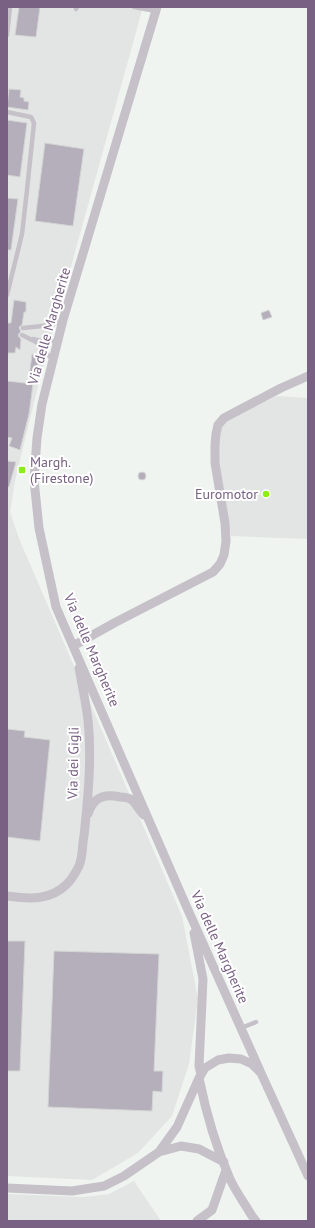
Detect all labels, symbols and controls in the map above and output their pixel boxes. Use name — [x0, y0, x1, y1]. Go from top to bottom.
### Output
street label: Via delle Margherite — [23, 265, 74, 388]
place label: Margh. (Firestone) — [30, 453, 94, 487]
marker: Margh. (Firestone) — [17, 465, 27, 475]
place label: Euromotor — [195, 485, 258, 503]
marker: Euromotor — [261, 489, 271, 499]
street label: Via delle Margherite — [60, 590, 124, 709]
street label: Via dei Gigli — [63, 727, 83, 800]
street label: Via delle Margherite — [187, 887, 253, 1006]

